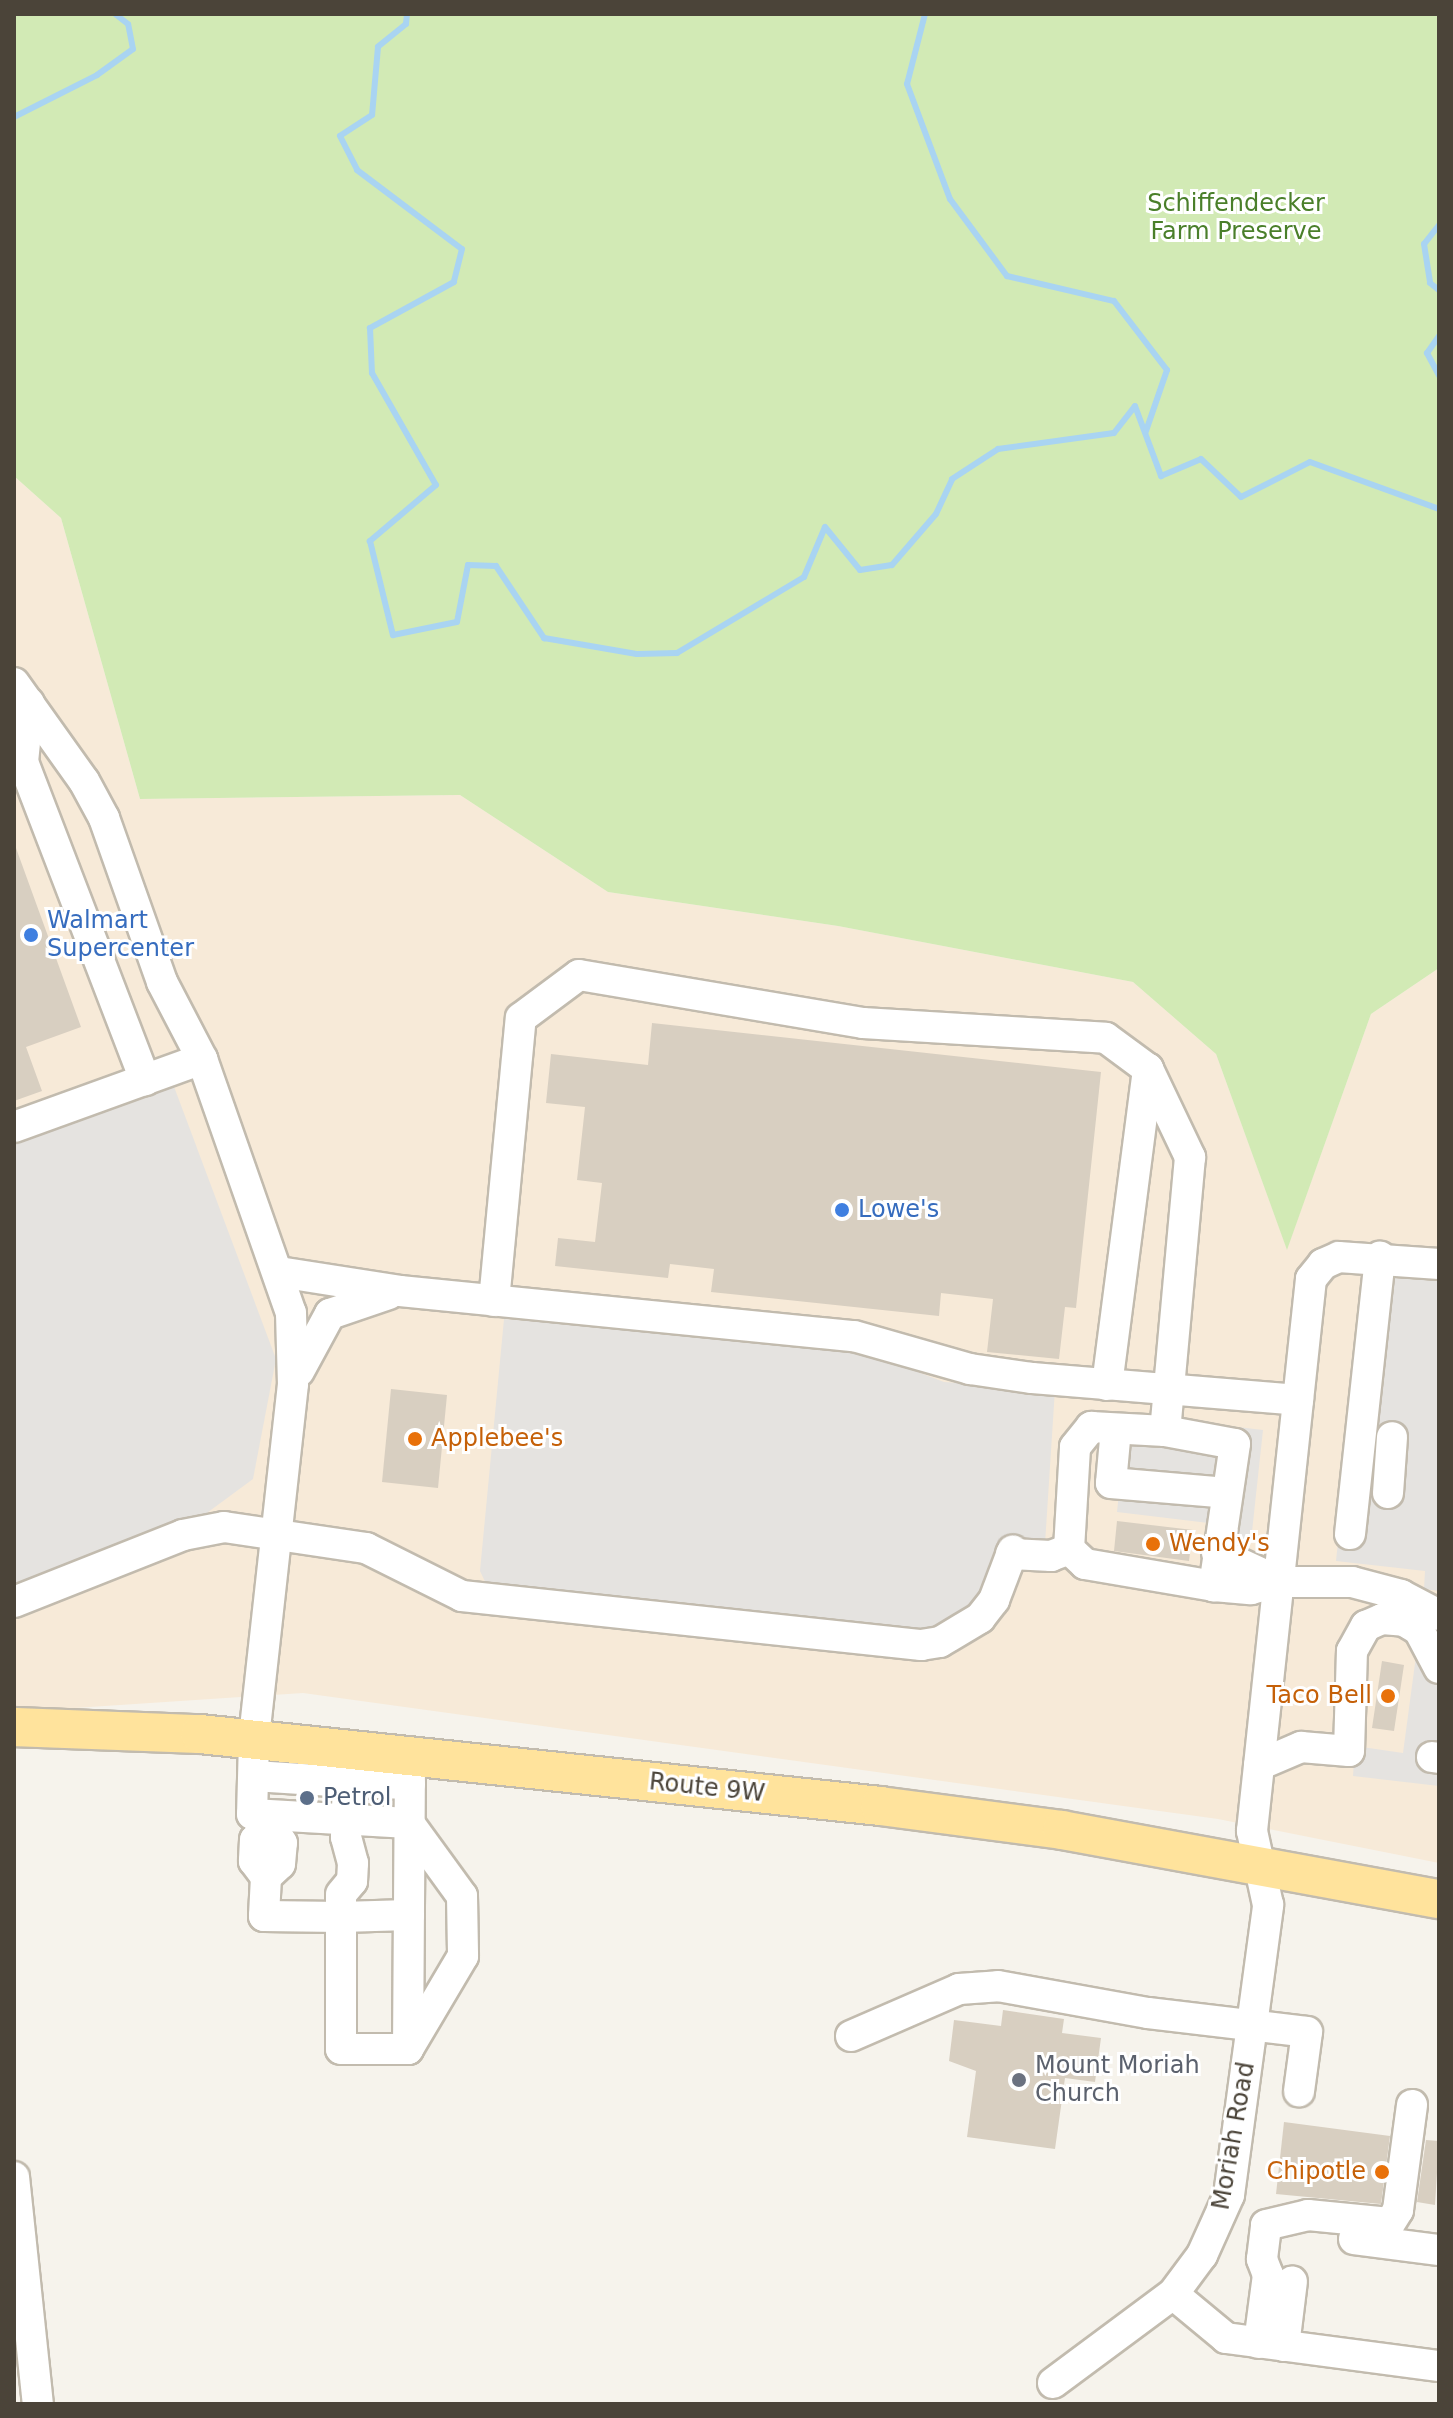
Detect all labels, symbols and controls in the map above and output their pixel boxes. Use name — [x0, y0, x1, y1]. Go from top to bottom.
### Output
park label: Schiffendecker Farm Preserve — [1147, 190, 1325, 246]
place label: Walmart Supercenter — [47, 907, 194, 963]
marker: Walmart Supercenter — [22, 926, 40, 944]
place label: Lowe's — [858, 1196, 939, 1224]
marker: Lowe's — [833, 1201, 851, 1219]
place label: Applebee's — [431, 1425, 563, 1453]
marker: Applebee's — [406, 1430, 424, 1448]
place label: Wendy's — [1169, 1530, 1270, 1558]
marker: Wendy's — [1144, 1535, 1162, 1553]
place label: Taco Bell — [1267, 1682, 1372, 1710]
marker: Taco Bell — [1379, 1687, 1397, 1705]
street label: Route 9W — [648, 1768, 766, 1808]
place label: Petrol — [323, 1784, 391, 1812]
marker: Petrol — [298, 1789, 316, 1807]
place label: Mount Moriah Church — [1035, 2052, 1200, 2108]
street label: Moriah Road — [1207, 2060, 1261, 2212]
marker: Mount Moriah Church — [1010, 2071, 1028, 2089]
place label: Chipotle — [1267, 2158, 1366, 2186]
marker: Chipotle — [1373, 2163, 1391, 2181]

